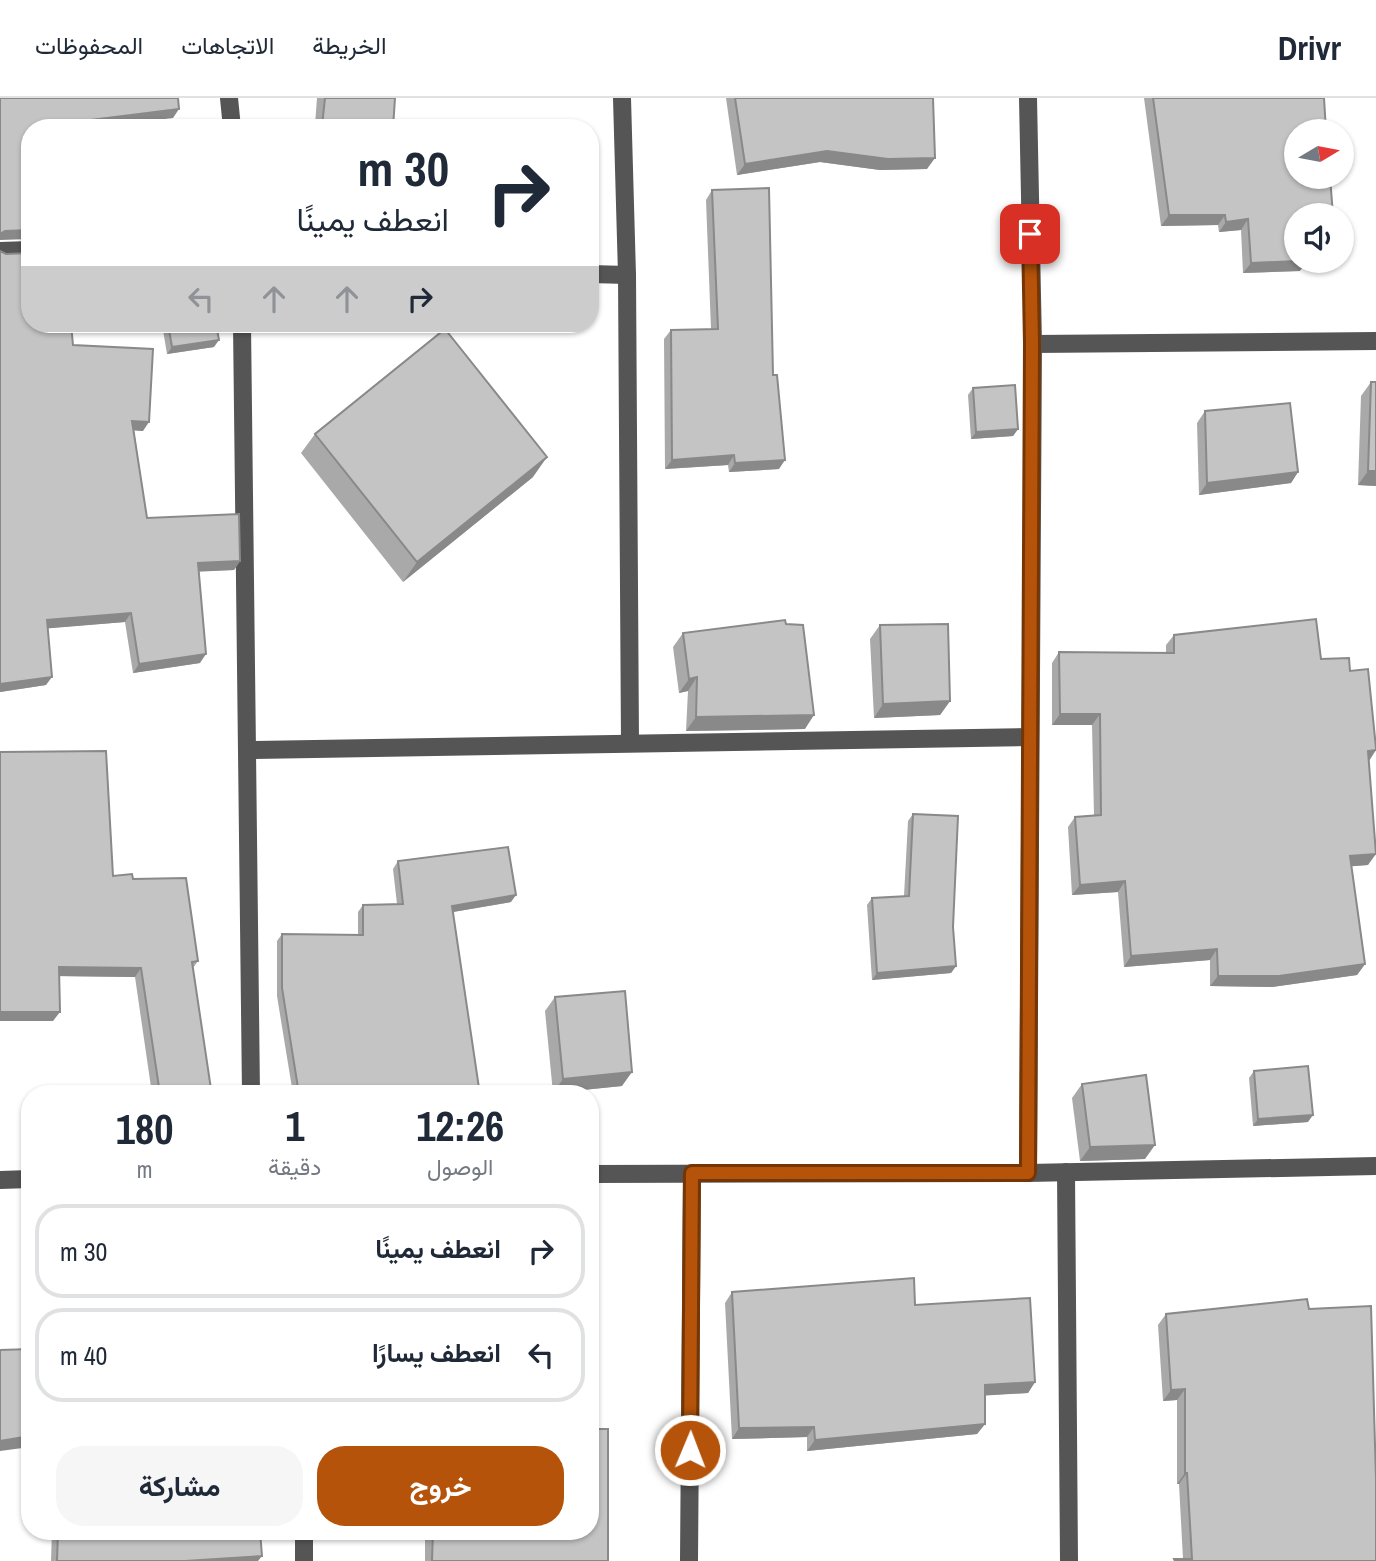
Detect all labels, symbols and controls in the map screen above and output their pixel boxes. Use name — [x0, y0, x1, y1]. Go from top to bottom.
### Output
text: Drivr — [1278, 26, 1341, 70]
text: المحفوظات — [35, 29, 143, 61]
text: الاتجاهات — [181, 29, 274, 61]
text: الخريطة — [312, 29, 387, 61]
north arrow — [1284, 119, 1354, 189]
map controls — [1284, 119, 1354, 273]
text: 30 m — [357, 135, 449, 201]
icon: right — [473, 147, 564, 238]
text: انعطف يمينًا — [296, 198, 449, 241]
button: sound — [1284, 203, 1354, 273]
pin — [1000, 204, 1060, 264]
icon: arrive — [1011, 215, 1049, 253]
icon: left — [182, 280, 220, 318]
icon: ahead — [255, 280, 293, 318]
icon: ahead — [328, 280, 366, 318]
icon: right — [401, 280, 439, 318]
text: 1 — [285, 1098, 304, 1154]
text: 12:26 — [416, 1098, 504, 1154]
text: 180 — [116, 1101, 173, 1157]
text: دقيقة — [268, 1151, 321, 1182]
text: الوصول — [427, 1151, 493, 1182]
text: m — [137, 1154, 152, 1185]
text: انعطف يمينًا — [375, 1231, 501, 1266]
icon: right — [522, 1232, 560, 1270]
text: 30 m — [60, 1234, 107, 1269]
text: انعطف يسارًا — [372, 1335, 501, 1370]
icon: left — [522, 1336, 560, 1374]
text: 40 m — [60, 1338, 107, 1373]
position arrow — [653, 1413, 727, 1487]
button: مشاركة — [56, 1446, 303, 1526]
button: خروج — [317, 1446, 564, 1526]

